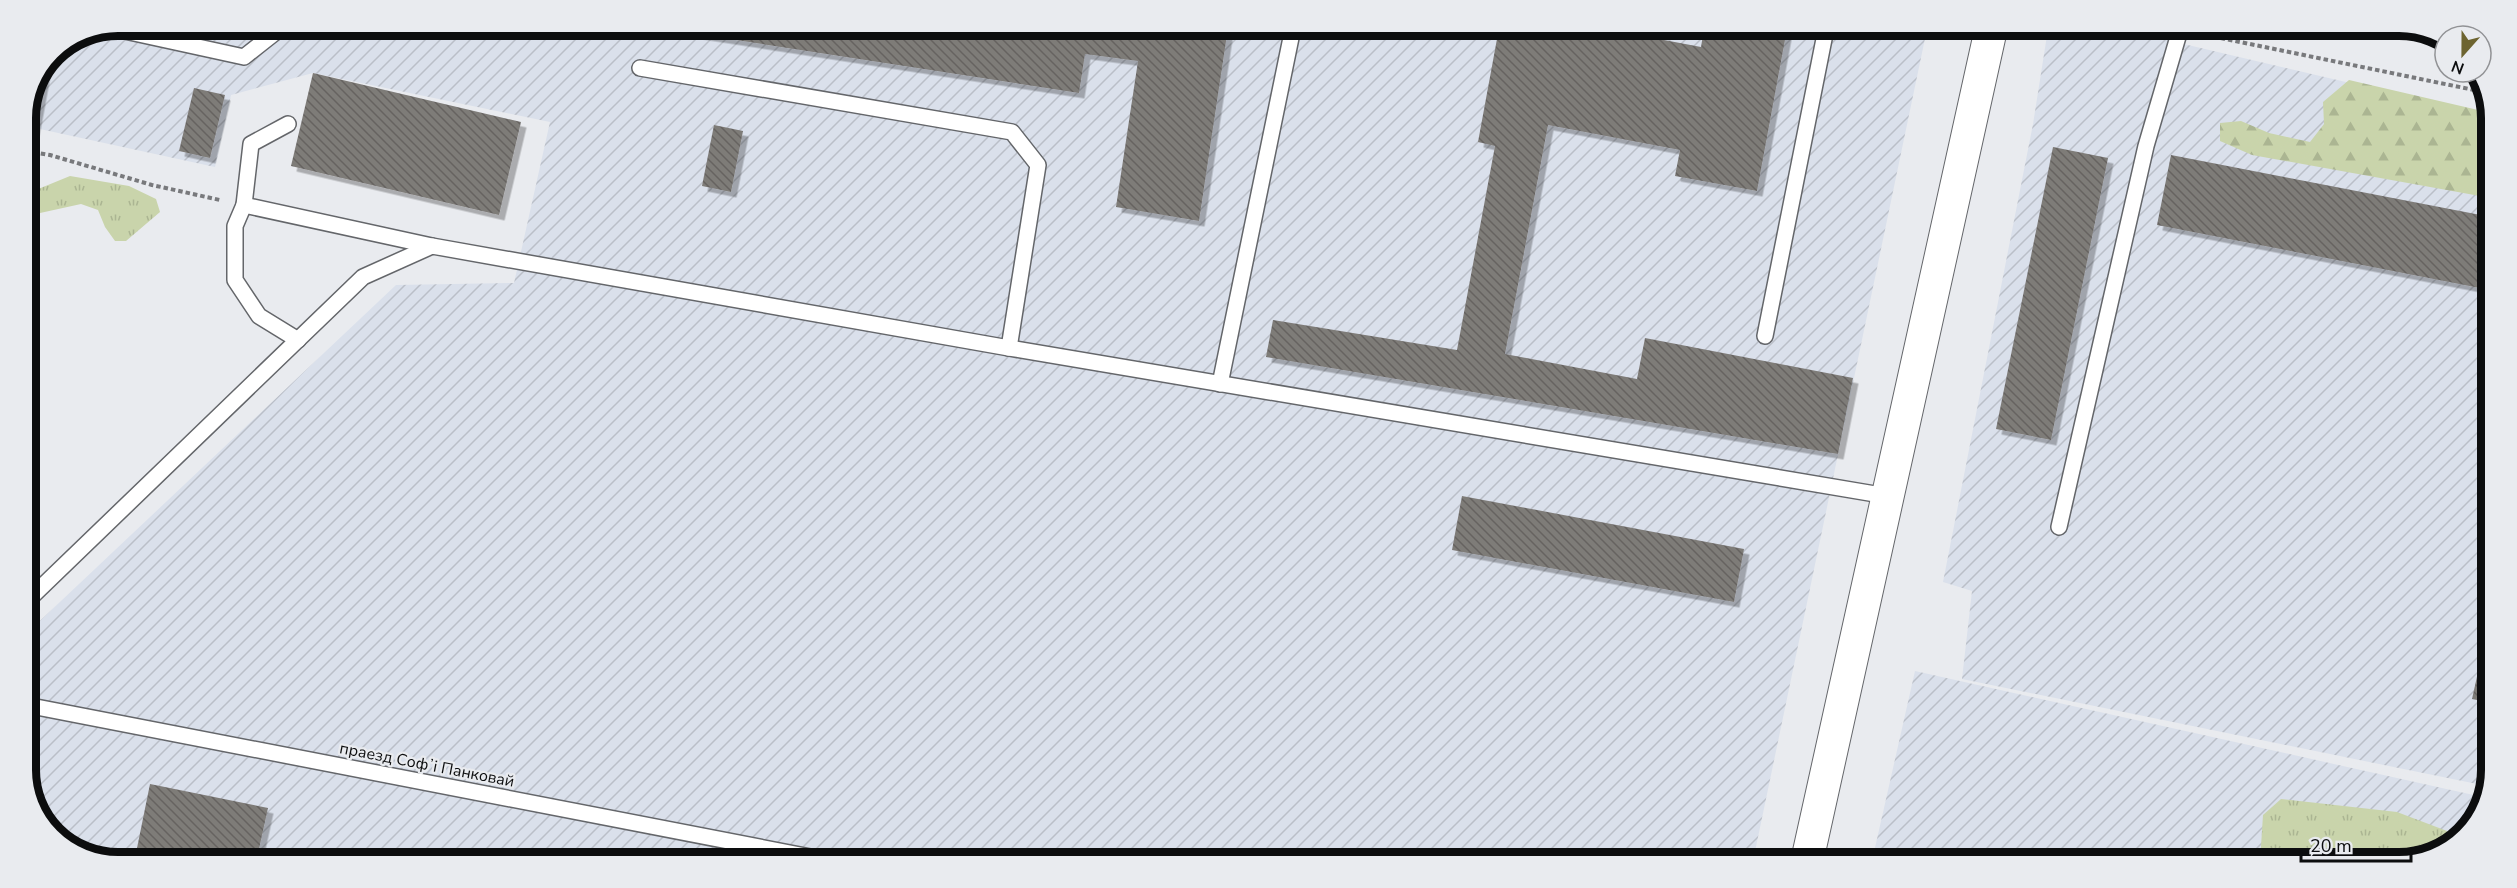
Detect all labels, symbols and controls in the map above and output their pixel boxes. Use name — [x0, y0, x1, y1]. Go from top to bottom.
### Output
north arrow — [2433, 24, 2493, 84]
text: N — [2448, 55, 2468, 79]
street label: праезд Софʼі Панковай — [338, 737, 516, 793]
scale bar — [2301, 825, 2410, 863]
text: 20 m — [2310, 834, 2352, 858]

